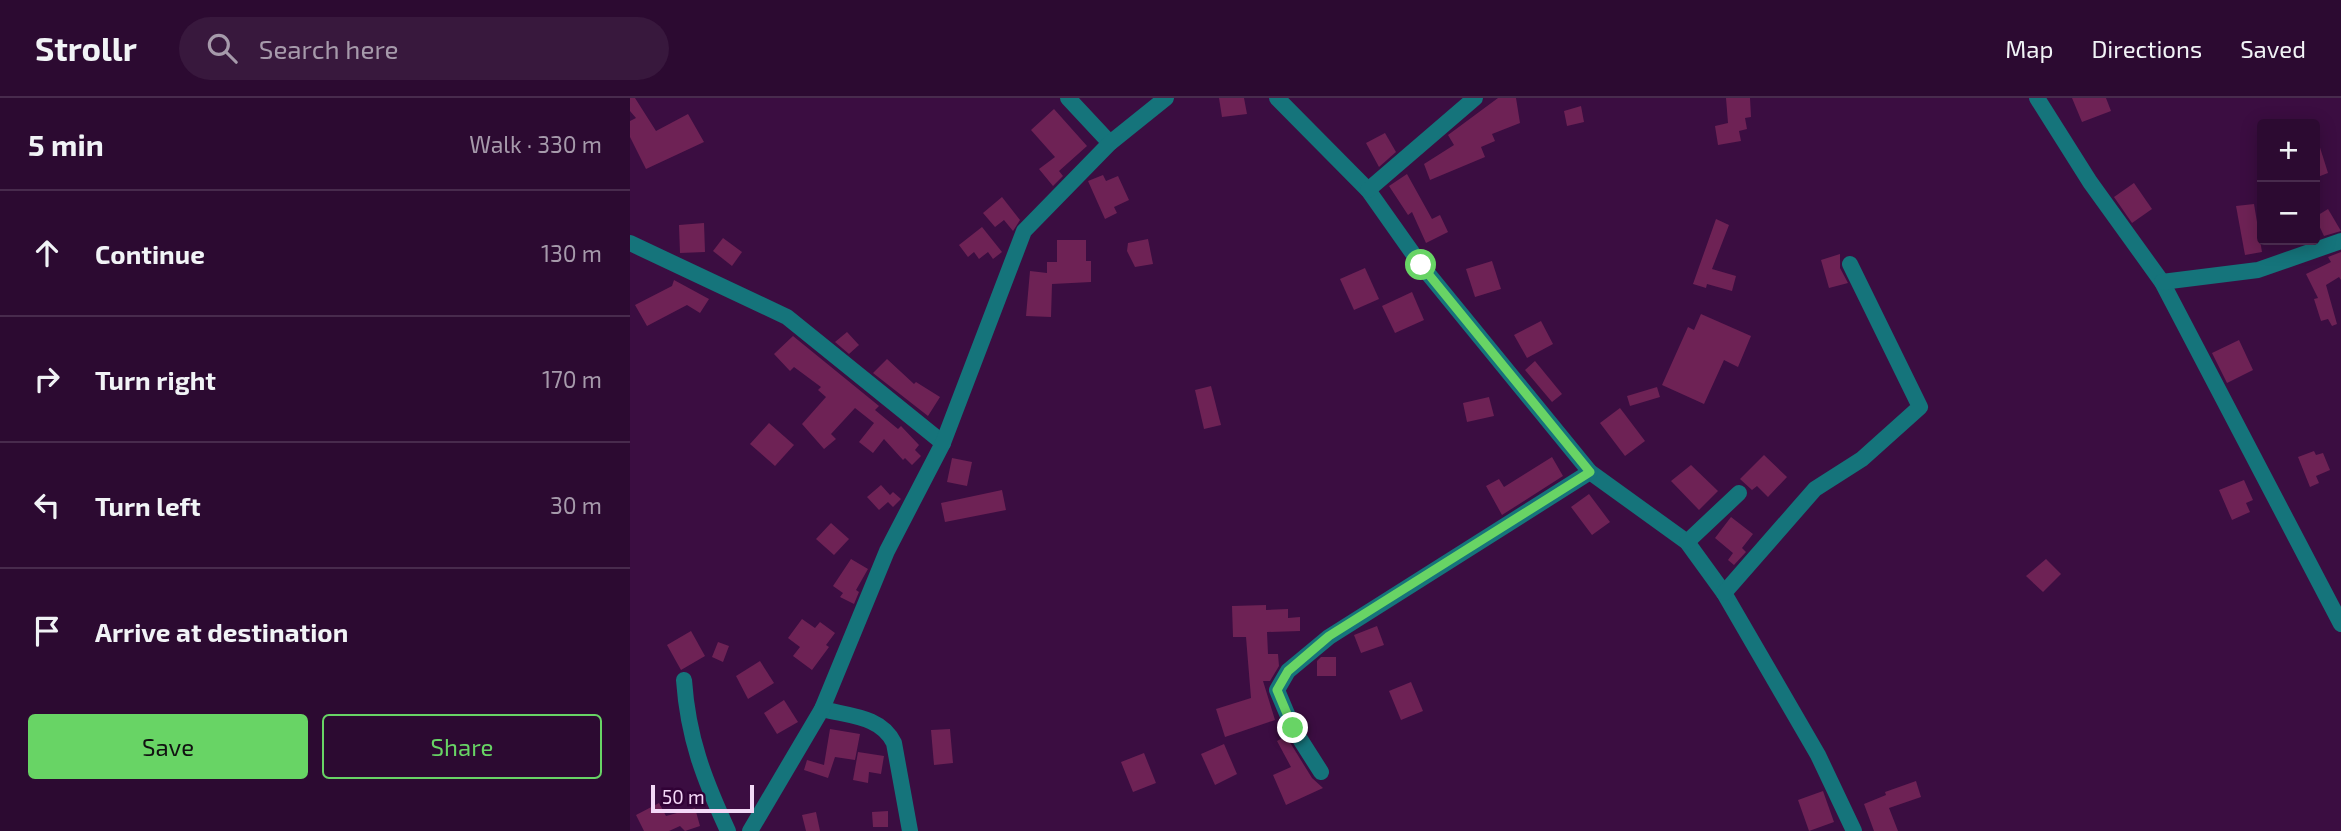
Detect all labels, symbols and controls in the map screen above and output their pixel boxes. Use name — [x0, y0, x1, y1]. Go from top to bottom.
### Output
search box — [179, 17, 669, 80]
text: Strollr — [35, 28, 137, 68]
icon: search — [203, 29, 241, 67]
text: Search here — [259, 33, 398, 64]
text: Map — [2005, 34, 2053, 63]
text: Directions — [2091, 34, 2202, 63]
text: Saved — [2240, 34, 2306, 63]
map controls — [2257, 119, 2320, 245]
button: + — [2257, 119, 2320, 182]
text: 5 min — [28, 126, 104, 162]
text: Walk · 330 m — [469, 130, 602, 158]
button: − — [2257, 182, 2320, 245]
icon: ahead — [28, 234, 66, 272]
text: Continue — [95, 238, 205, 269]
text: 130 m — [541, 239, 602, 267]
route start — [1405, 249, 1436, 280]
icon: right — [28, 360, 66, 398]
text: Turn right — [95, 364, 216, 395]
text: 170 m — [542, 365, 602, 393]
icon: left — [28, 486, 66, 524]
text: Turn left — [95, 490, 201, 521]
text: 30 m — [550, 491, 602, 519]
icon: arrive — [28, 612, 66, 650]
text: Arrive at destination — [95, 616, 348, 647]
route end — [1277, 712, 1308, 743]
button: Save — [28, 714, 308, 779]
button: Share — [322, 714, 602, 779]
scale bar — [651, 782, 754, 814]
text: 50 m — [662, 785, 705, 808]

